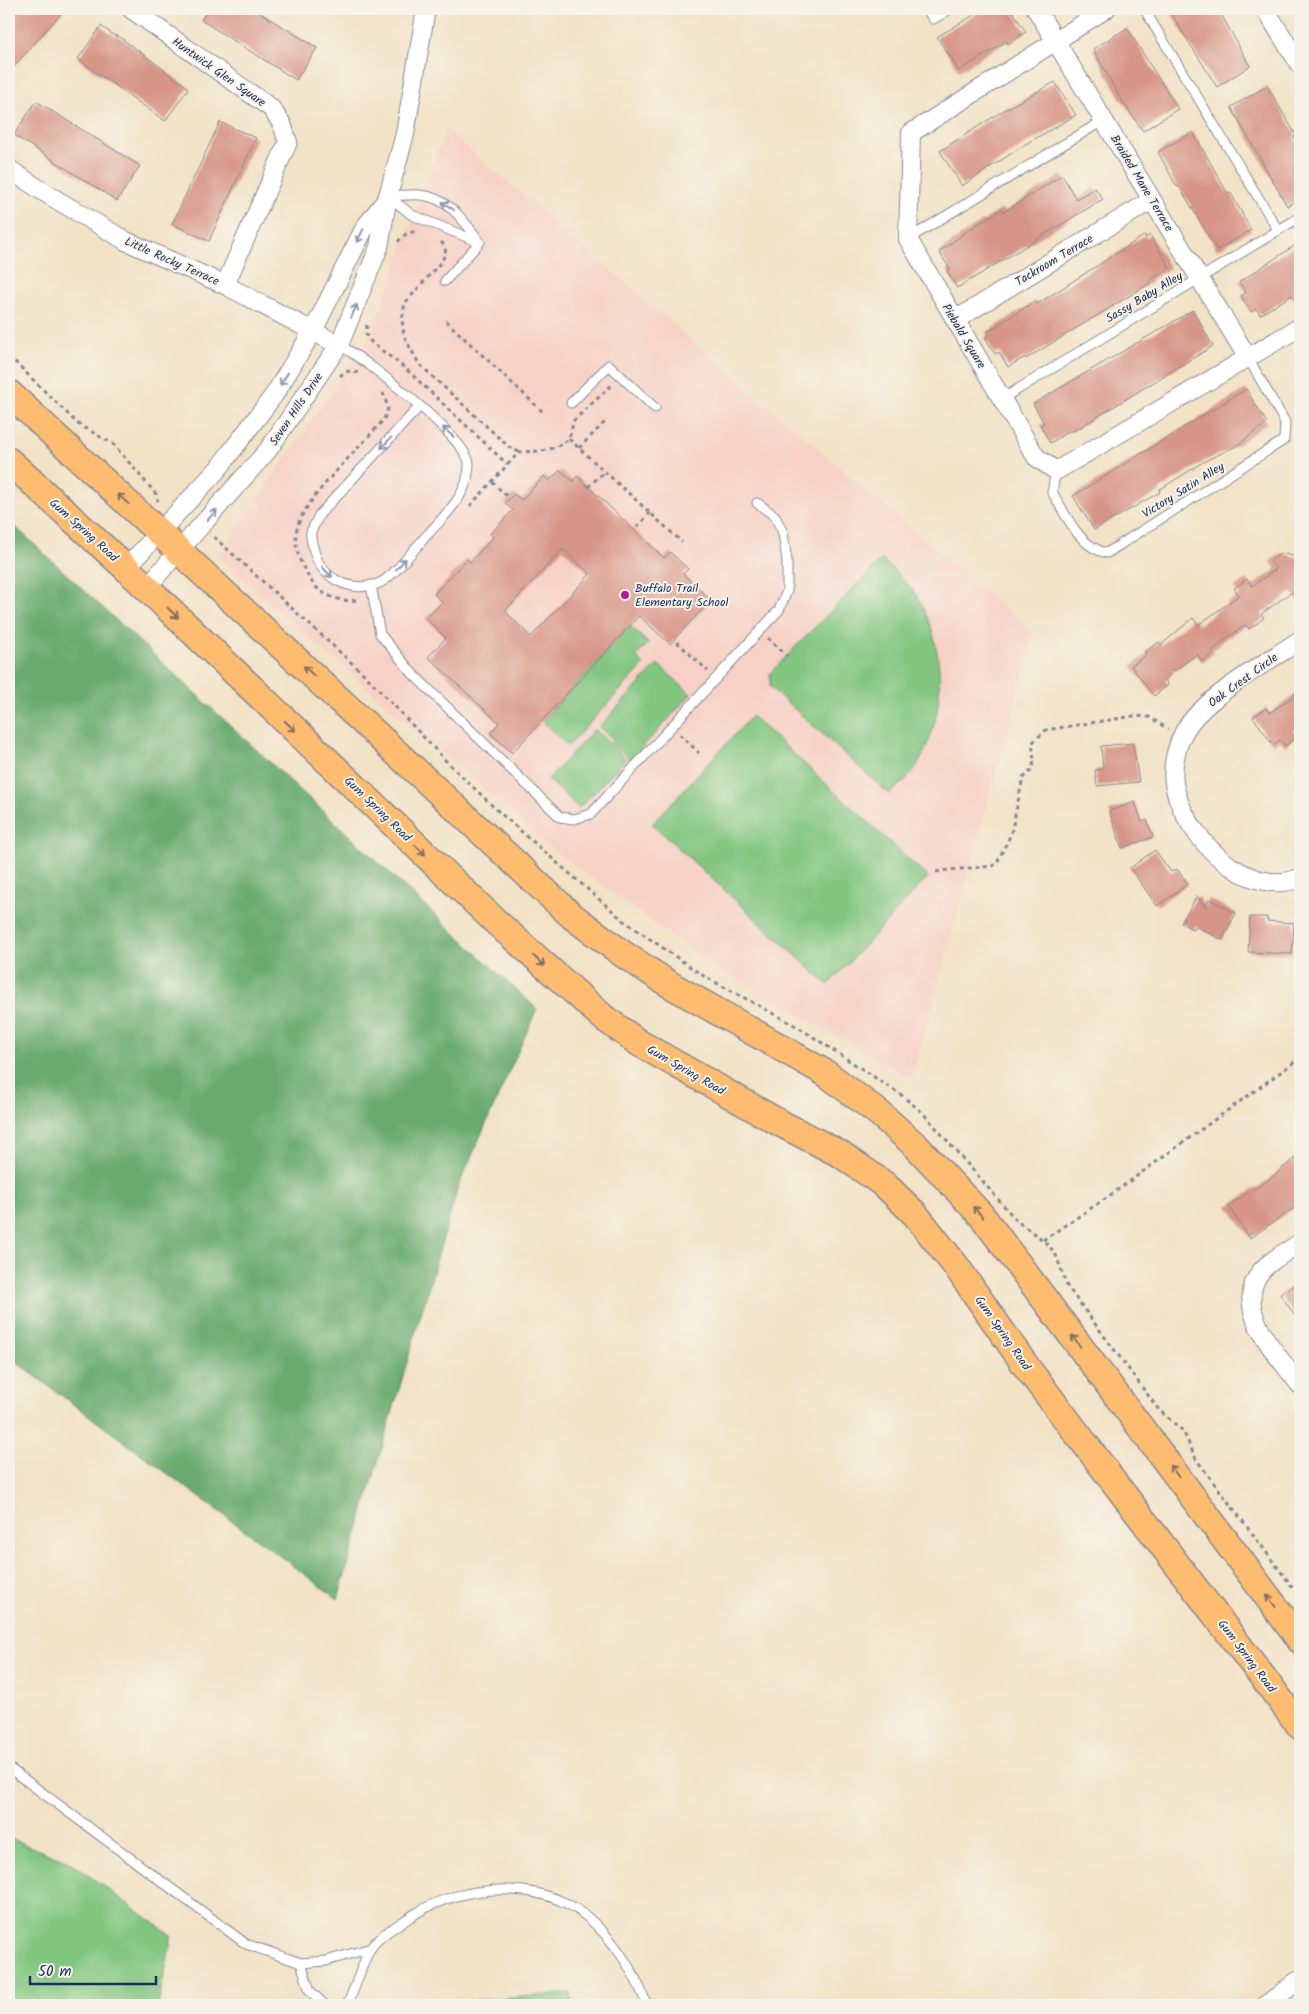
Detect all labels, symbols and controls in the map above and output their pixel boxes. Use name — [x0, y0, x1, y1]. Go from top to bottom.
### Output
street label: Huntwick Glen Square — [168, 33, 270, 112]
street label: Braided Mane Terrace — [1105, 131, 1178, 236]
one-way arrow — [441, 201, 455, 212]
one-way arrow — [355, 228, 364, 243]
street label: Tackroom Terrace — [1011, 229, 1098, 291]
street label: Little Rocky Terrace — [121, 232, 223, 291]
street label: Sassy Baby Alley — [1102, 267, 1187, 328]
street label: Piebald Square — [937, 300, 991, 373]
one-way arrow — [349, 304, 359, 319]
street label: Seven Hills Drive — [265, 368, 328, 450]
one-way arrow — [279, 372, 289, 386]
one-way arrow — [442, 427, 455, 438]
one-way arrow — [380, 436, 392, 449]
street label: Victory Satin Alley — [1138, 457, 1228, 523]
one-way arrow — [117, 493, 130, 505]
street label: Gum Spring Road — [45, 494, 123, 567]
one-way arrow — [206, 509, 218, 522]
one-way arrow — [395, 557, 407, 570]
one-way arrow — [321, 566, 333, 578]
place label: Buffalo Trail Elementary School — [635, 579, 728, 612]
marker: Buffalo Trail Elementary School — [619, 589, 631, 601]
one-way arrow — [166, 607, 179, 619]
street label: Oak Crest Circle — [1204, 648, 1283, 712]
one-way arrow — [303, 665, 316, 677]
one-way arrow — [284, 720, 297, 732]
street label: Gum Spring Road — [340, 772, 416, 847]
one-way arrow — [414, 844, 427, 856]
one-way arrow — [532, 955, 545, 967]
street label: Gum Spring Road — [643, 1040, 729, 1101]
one-way arrow — [972, 1206, 983, 1219]
street label: Gum Spring Road — [970, 1292, 1036, 1375]
one-way arrow — [1071, 1334, 1081, 1348]
one-way arrow — [1168, 1465, 1179, 1478]
one-way arrow — [1266, 1594, 1276, 1608]
street label: Gum Spring Road — [1213, 1616, 1281, 1698]
scale bar — [30, 1954, 156, 1986]
text: 50 m — [38, 1960, 72, 1984]

